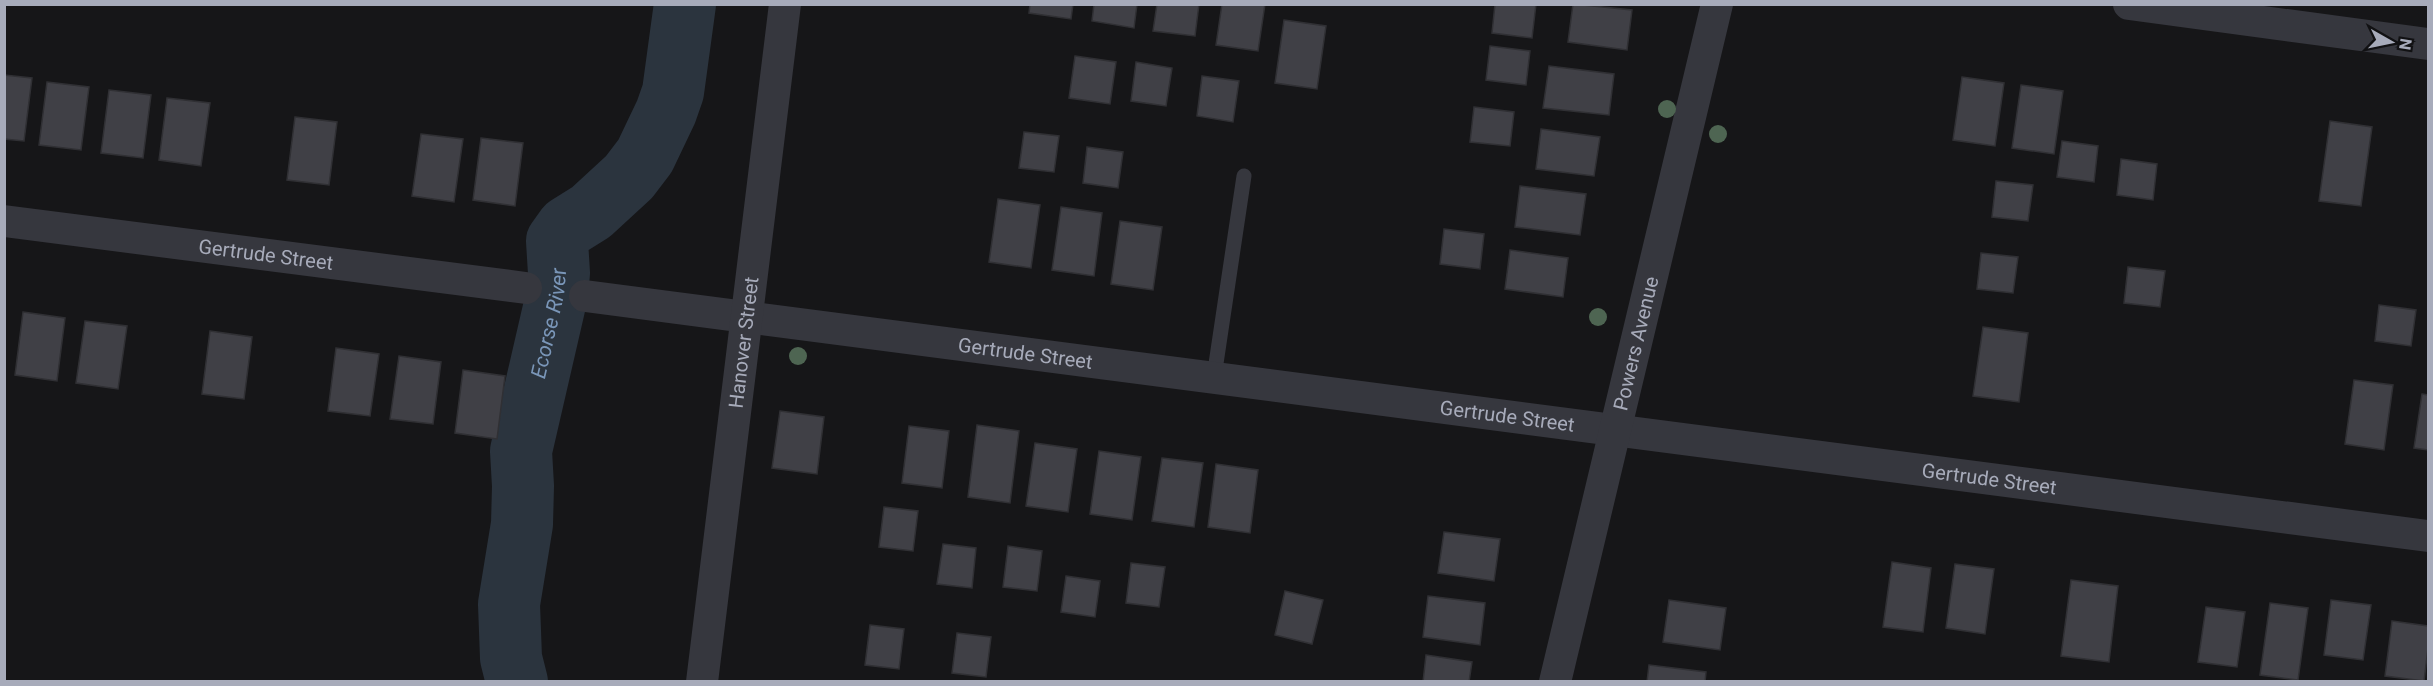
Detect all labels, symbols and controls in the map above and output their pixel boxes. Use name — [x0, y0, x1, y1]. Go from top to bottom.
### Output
north arrow — [2361, 12, 2421, 72]
text: N — [2395, 37, 2416, 51]
street label: Gertrude Street — [197, 234, 335, 275]
water label: Ecorse River — [526, 266, 571, 381]
street label: Powers Avenue — [1608, 274, 1663, 413]
street label: Hanover Street — [724, 275, 763, 410]
street label: Gertrude Street — [957, 333, 1094, 374]
street label: Gertrude Street — [1438, 395, 1576, 437]
street label: Gertrude Street — [1920, 458, 2058, 499]

